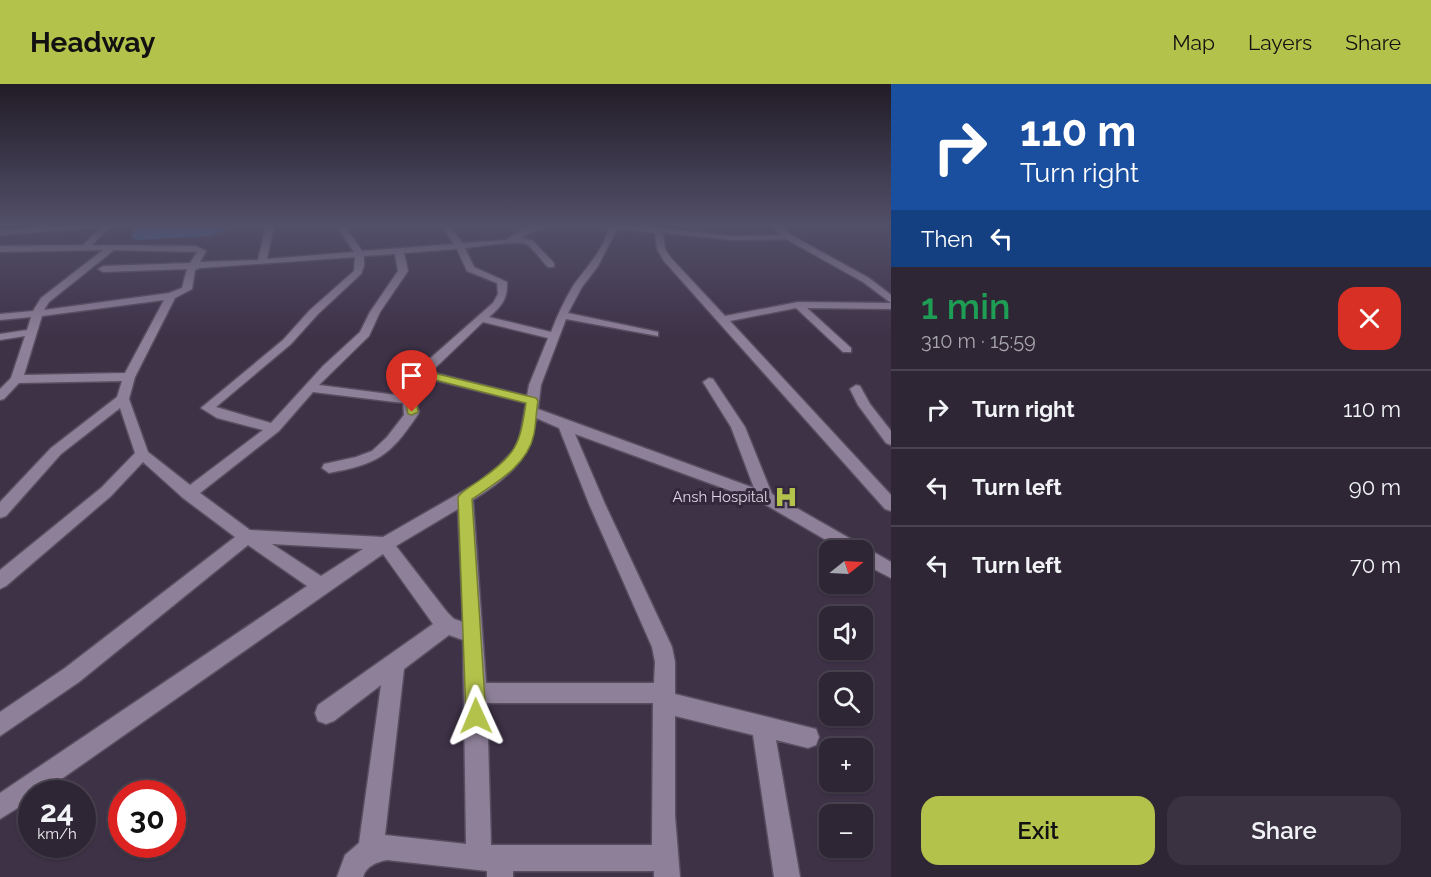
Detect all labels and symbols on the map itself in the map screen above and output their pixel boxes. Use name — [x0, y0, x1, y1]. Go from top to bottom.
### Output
pin — [386, 350, 437, 412]
hospital icon: Ansh Hospital — [773, 484, 799, 510]
place label: Ansh Hospital — [672, 488, 769, 506]
north arrow — [819, 540, 873, 594]
position arrow — [444, 684, 508, 748]
speed limit sign: 30 — [108, 780, 186, 858]

